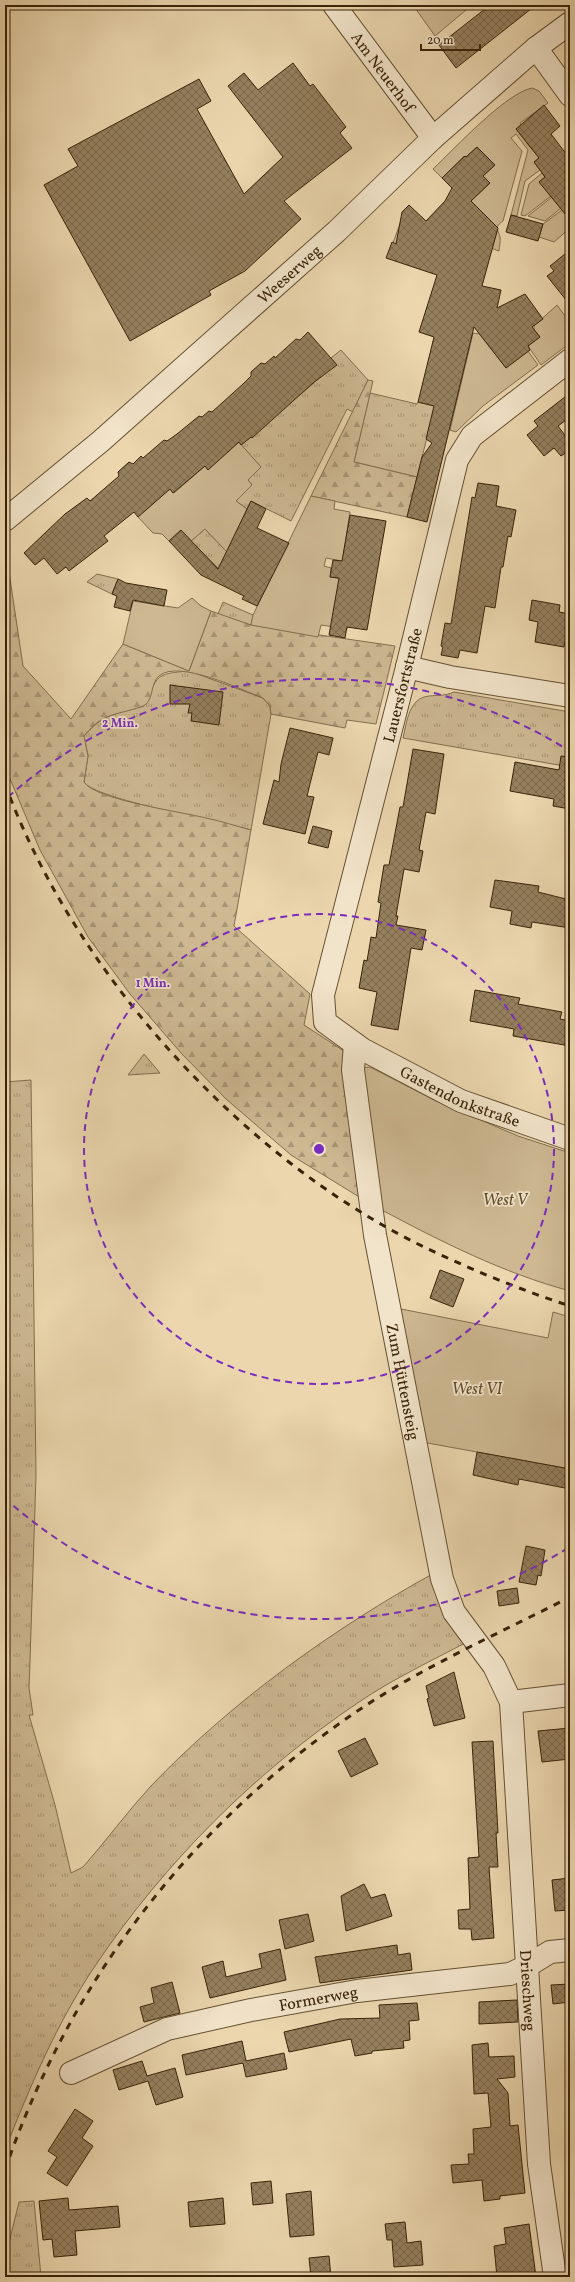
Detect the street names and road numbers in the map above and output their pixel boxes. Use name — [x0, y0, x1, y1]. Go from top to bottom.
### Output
street label: Am Neuerhof — [345, 28, 420, 119]
street label: Weeserweg — [253, 241, 327, 310]
street label: Lauersfortstraße — [379, 626, 429, 745]
street label: Gastendonkstraße — [395, 1062, 523, 1134]
street label: Zum Hüttensteig — [379, 1322, 424, 1442]
street label: Drieschweg — [513, 1949, 540, 2032]
street label: Formerweg — [277, 1982, 360, 2018]

